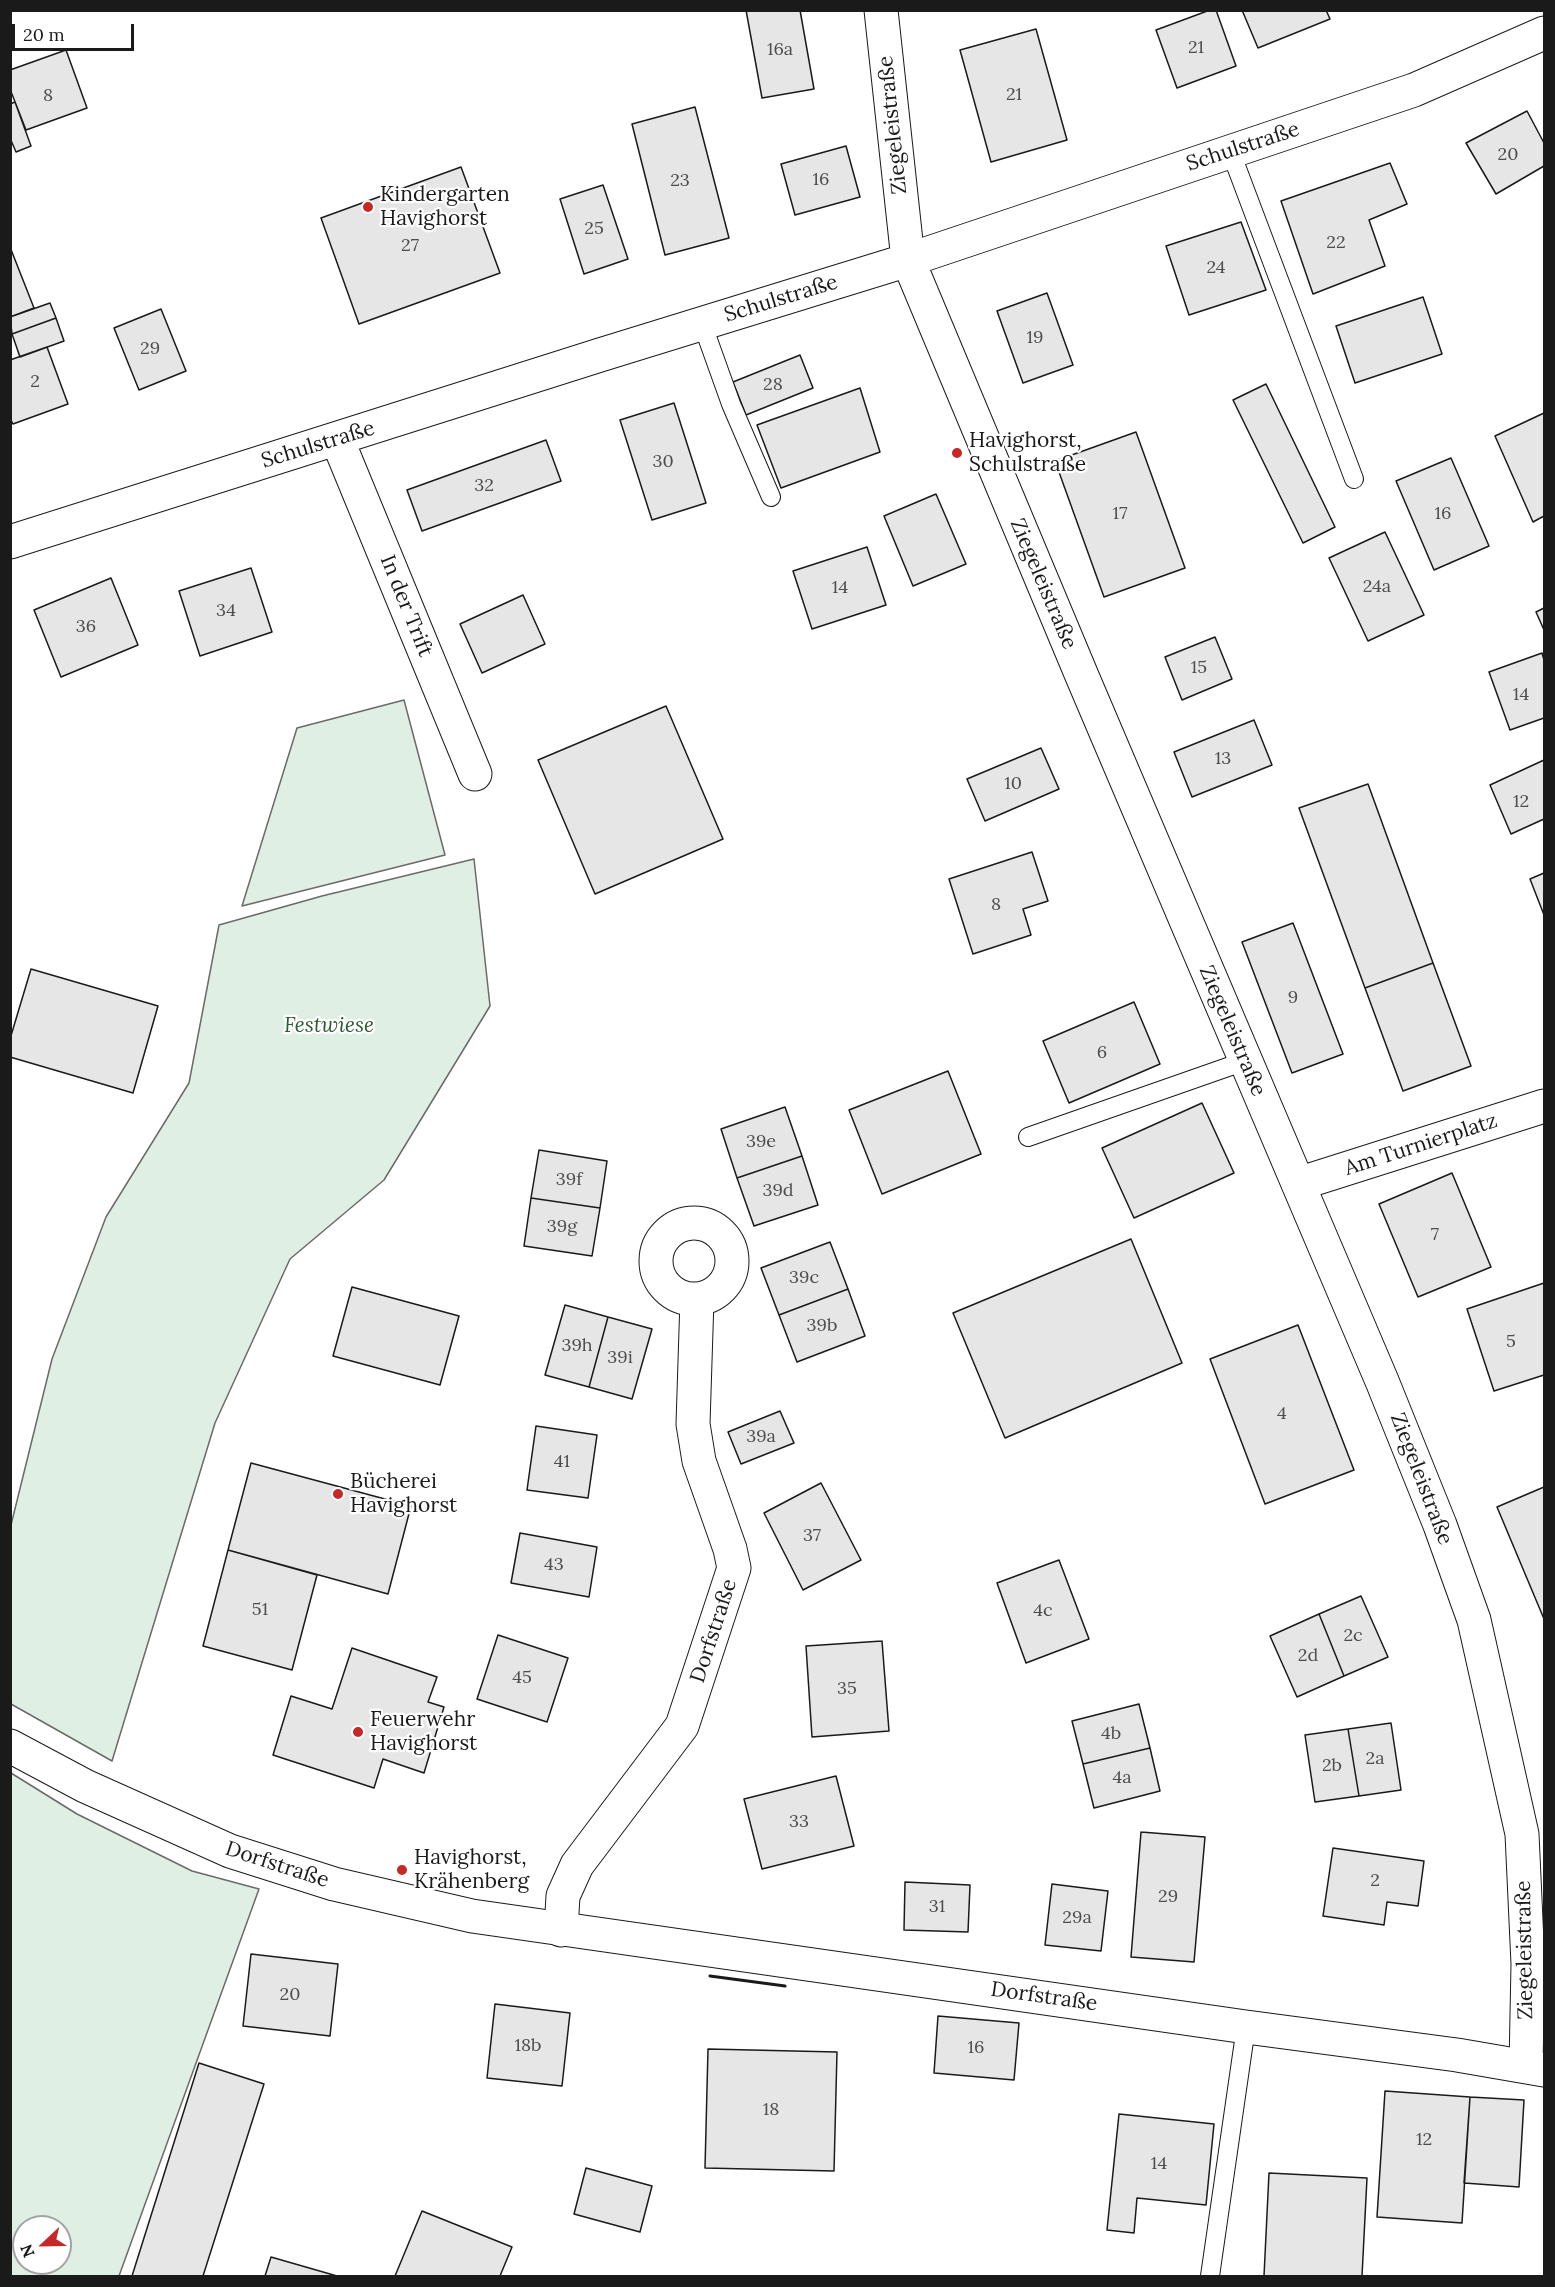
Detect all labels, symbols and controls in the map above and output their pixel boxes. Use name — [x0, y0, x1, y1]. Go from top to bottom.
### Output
scale bar — [15, 12, 136, 50]
text: 20 m — [23, 23, 65, 46]
house number: 21 — [1188, 37, 1204, 59]
house number: 16a — [767, 39, 793, 61]
street label: Ziegeleistraße — [873, 54, 913, 196]
house number: 21 — [1006, 84, 1022, 106]
house number: 8 — [43, 85, 53, 107]
street label: Schulstraße — [1183, 117, 1303, 177]
house number: 20 — [1498, 144, 1518, 166]
house number: 16 — [813, 169, 829, 191]
house number: 23 — [670, 170, 690, 192]
place label: Kindergarten Havighorst — [380, 182, 510, 232]
marker: Kindergarten Havighorst — [361, 200, 375, 214]
house number: 25 — [584, 218, 604, 240]
house number: 22 — [1326, 232, 1346, 254]
house number: 27 — [401, 235, 419, 257]
house number: 24 — [1206, 257, 1226, 279]
street label: Schulstraße — [721, 270, 841, 328]
house number: 19 — [1027, 327, 1043, 349]
house number: 29 — [140, 338, 160, 360]
house number: 2 — [30, 371, 40, 393]
house number: 28 — [763, 374, 783, 396]
street label: Schulstraße — [258, 416, 378, 474]
place label: Havighorst, Schulstraße — [969, 428, 1086, 478]
marker: Havighorst, Schulstraße — [950, 446, 964, 460]
house number: 30 — [652, 451, 674, 473]
house number: 32 — [474, 475, 494, 497]
house number: 17 — [1113, 503, 1127, 525]
house number: 16 — [1435, 503, 1451, 525]
street label: Ziegeleistraße — [1004, 515, 1082, 653]
street label: In der Trift — [374, 552, 438, 660]
house number: 24a — [1363, 576, 1391, 598]
house number: 14 — [832, 577, 848, 599]
house number: 34 — [216, 600, 236, 622]
house number: 36 — [76, 616, 96, 638]
house number: 15 — [1191, 657, 1207, 679]
house number: 14 — [1513, 684, 1529, 706]
house number: 13 — [1215, 748, 1231, 770]
house number: 10 — [1004, 773, 1022, 795]
house number: 12 — [1513, 791, 1529, 813]
house number: 8 — [991, 894, 1001, 916]
street label: Ziegeleistraße — [1193, 962, 1271, 1100]
house number: 9 — [1288, 987, 1298, 1009]
park label: Festwiese — [284, 1013, 374, 1039]
house number: 6 — [1097, 1042, 1107, 1064]
street label: Am Turnierplatz — [1341, 1108, 1501, 1182]
house number: 39e — [746, 1131, 776, 1153]
house number: 39f — [556, 1169, 582, 1191]
house number: 39d — [762, 1180, 794, 1202]
house number: 39g — [547, 1216, 577, 1238]
house number: 7 — [1431, 1224, 1439, 1246]
house number: 39c — [789, 1267, 819, 1289]
house number: 39b — [807, 1315, 837, 1337]
house number: 5 — [1506, 1331, 1516, 1353]
house number: 39h — [561, 1335, 593, 1357]
house number: 39i — [607, 1347, 633, 1369]
house number: 4 — [1277, 1403, 1287, 1425]
street label: Ziegeleistraße — [1384, 1410, 1458, 1548]
house number: 39a — [746, 1426, 776, 1448]
house number: 41 — [554, 1451, 570, 1473]
place label: Bücherei Havighorst — [350, 1469, 457, 1519]
marker: Bücherei Havighorst — [331, 1487, 345, 1501]
house number: 37 — [803, 1525, 821, 1547]
house number: 43 — [544, 1554, 564, 1576]
street label: Dorfstraße — [685, 1576, 743, 1686]
house number: 51 — [252, 1599, 268, 1621]
house number: 4c — [1033, 1600, 1053, 1622]
house number: 2c — [1343, 1625, 1363, 1647]
house number: 2d — [1298, 1645, 1318, 1667]
house number: 45 — [512, 1667, 532, 1689]
house number: 35 — [837, 1678, 857, 1700]
place label: Feuerwehr Havighorst — [370, 1707, 477, 1757]
house number: 4b — [1101, 1723, 1121, 1745]
marker: Feuerwehr Havighorst — [351, 1725, 365, 1739]
house number: 2a — [1366, 1748, 1384, 1770]
house number: 2b — [1322, 1755, 1342, 1777]
house number: 4a — [1112, 1767, 1132, 1789]
house number: 33 — [789, 1811, 809, 1833]
street label: Dorfstraße — [222, 1836, 332, 1894]
place label: Havighorst, Krähenberg — [414, 1845, 529, 1895]
marker: Havighorst, Krähenberg — [395, 1863, 409, 1877]
house number: 2 — [1370, 1870, 1380, 1892]
street label: Ziegeleistraße — [1511, 1880, 1539, 2020]
house number: 29 — [1158, 1886, 1178, 1908]
house number: 31 — [929, 1896, 945, 1918]
house number: 29a — [1062, 1907, 1092, 1929]
street label: Dorfstraße — [989, 1977, 1099, 2017]
house number: 20 — [280, 1984, 300, 2006]
house number: 18b — [514, 2035, 542, 2057]
house number: 16 — [968, 2037, 984, 2059]
house number: 18 — [763, 2099, 779, 2121]
house number: 12 — [1416, 2129, 1432, 2151]
house number: 14 — [1151, 2153, 1167, 2175]
north arrow — [12, 2215, 72, 2275]
text: N — [16, 2242, 39, 2260]

